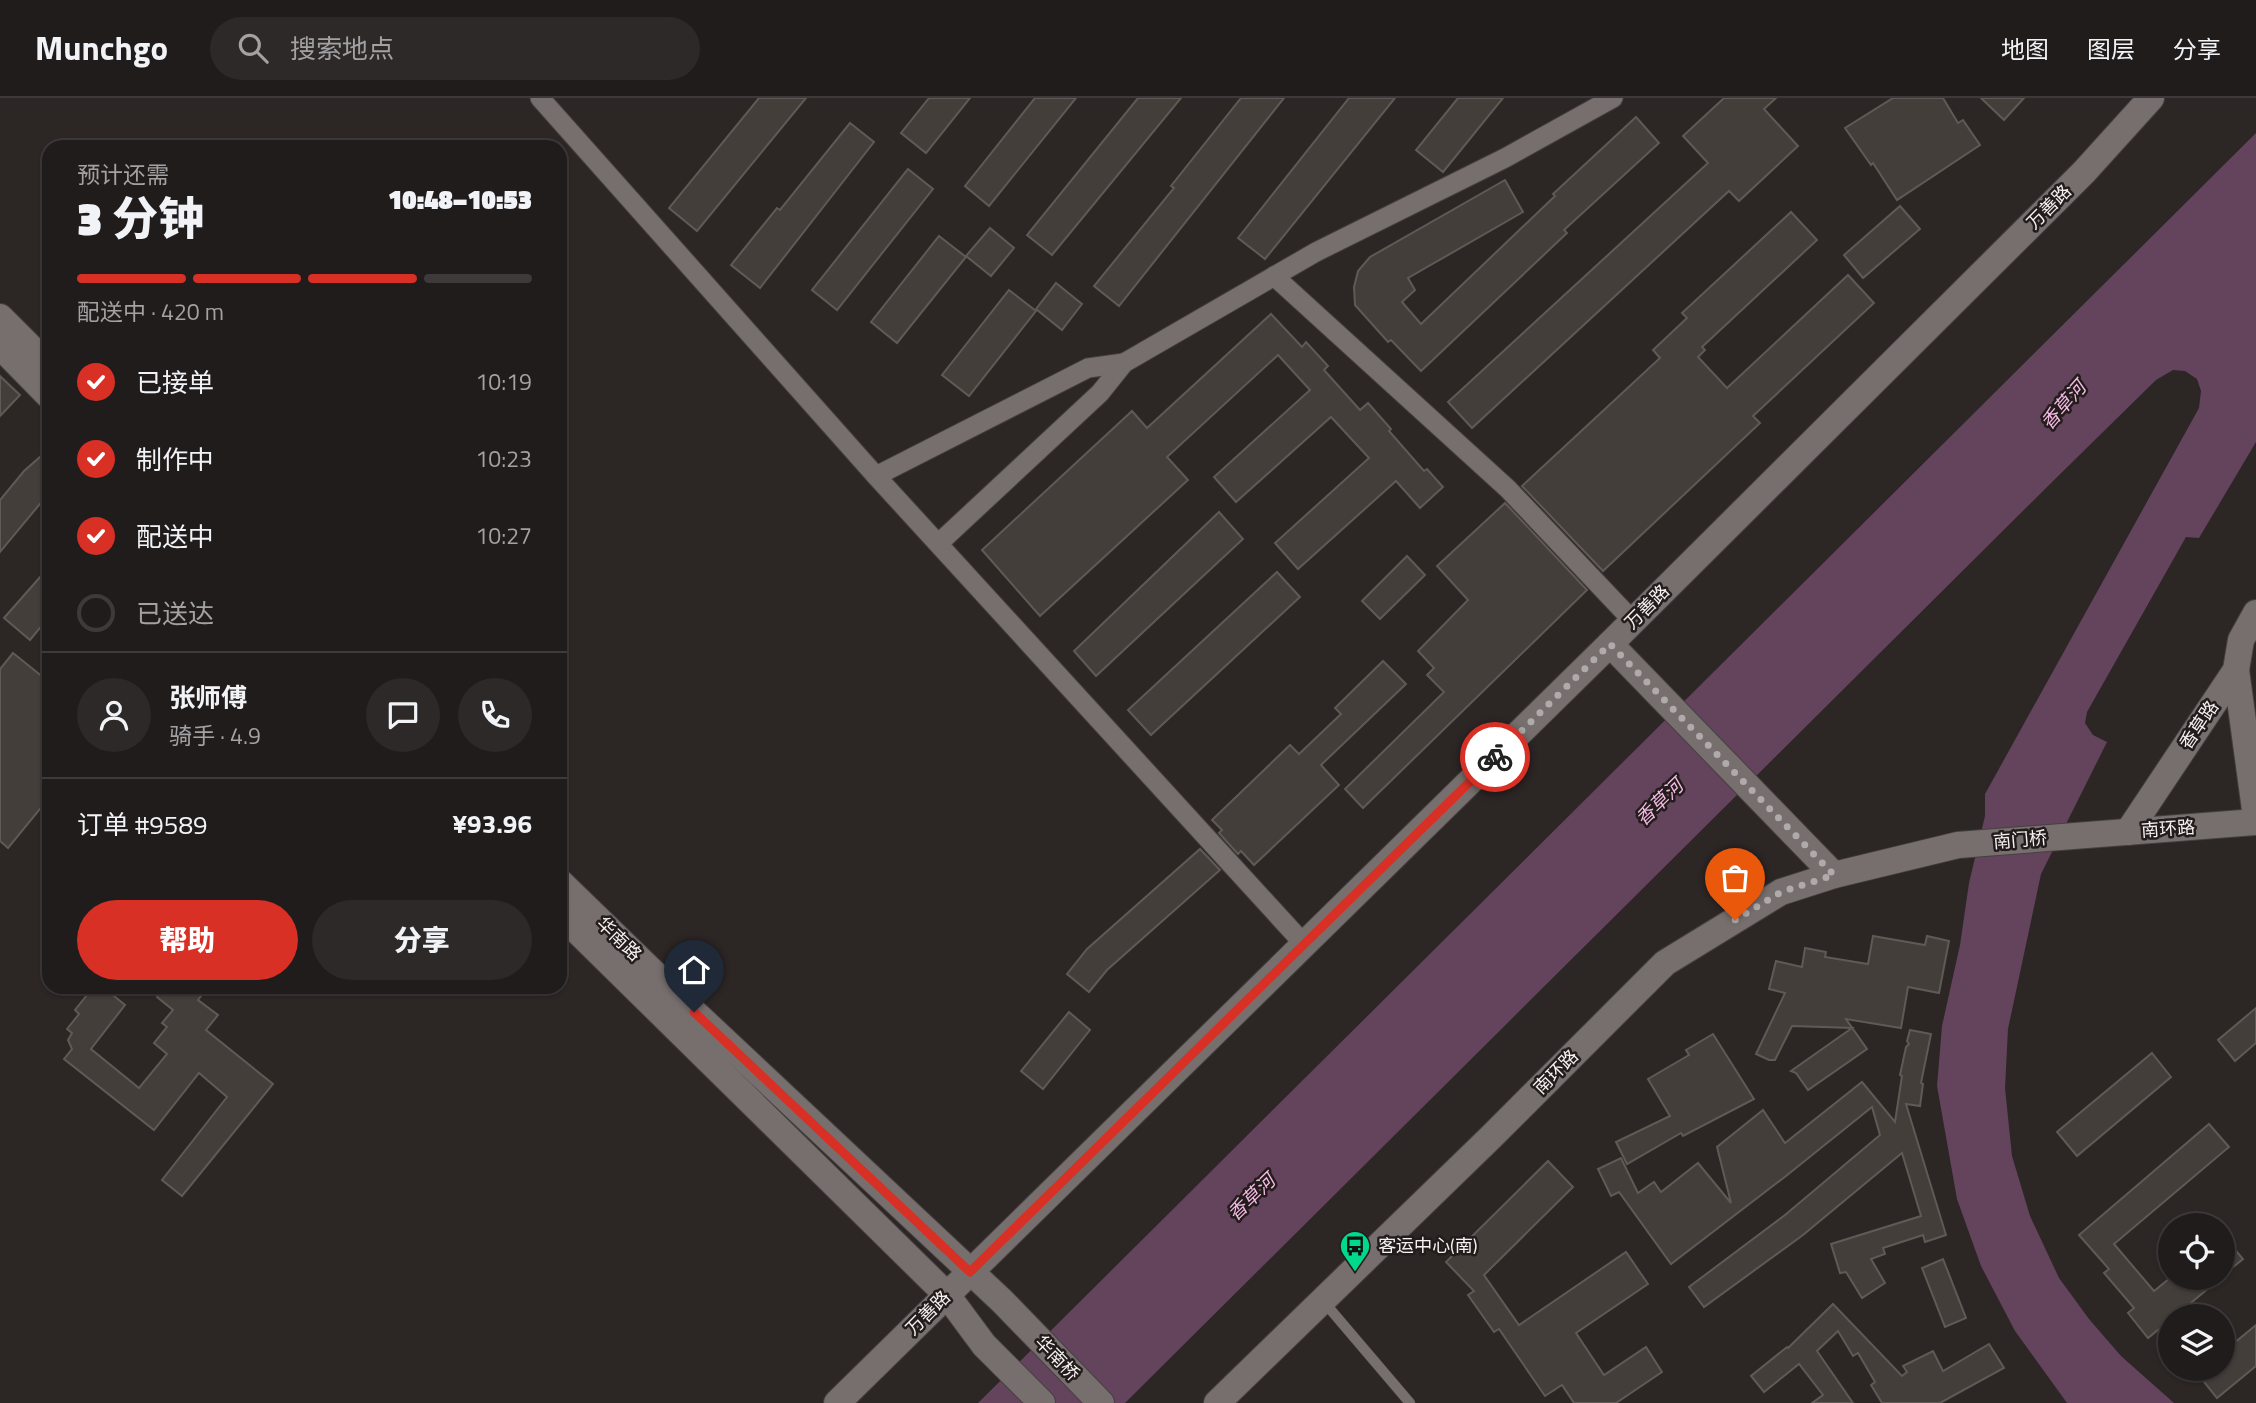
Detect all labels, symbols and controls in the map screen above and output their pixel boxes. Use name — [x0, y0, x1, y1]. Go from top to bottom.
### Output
search box — [210, 17, 700, 80]
text: Munchgo — [35, 23, 168, 73]
icon: search — [234, 29, 272, 67]
text: 搜索地点 — [290, 29, 394, 68]
text: 地图 — [2001, 31, 2049, 67]
text: 图层 — [2087, 31, 2135, 67]
text: 分享 — [2173, 31, 2221, 67]
text: 预计还需 — [77, 157, 169, 192]
street label: 万善路 — [2020, 178, 2077, 235]
text: 10:48–10:53 — [388, 180, 532, 219]
text: 3 分钟 — [77, 183, 204, 253]
text: 配送中 · 420 m — [77, 294, 224, 329]
icon: check — [77, 363, 115, 401]
text: 已接单 — [136, 363, 214, 402]
text: 10:19 — [475, 364, 532, 399]
water label: 香草河 — [2033, 371, 2095, 436]
icon: check — [77, 440, 115, 478]
text: 制作中 — [136, 440, 214, 479]
text: 10:23 — [475, 441, 532, 476]
icon: check — [77, 517, 115, 555]
text: 配送中 — [136, 517, 214, 556]
text: 10:27 — [475, 518, 532, 553]
street label: 万善路 — [1618, 578, 1675, 635]
text: 已送达 — [136, 594, 214, 633]
button: person — [77, 678, 151, 752]
text: 张师傅 — [169, 678, 247, 717]
button: chat — [366, 678, 440, 752]
button: phone — [458, 678, 532, 752]
street label: 香草路 — [2172, 695, 2225, 755]
text: 骑手 · 4.9 — [169, 718, 261, 753]
courier — [1460, 722, 1530, 792]
icon: bike — [1476, 738, 1514, 776]
water label: 香草河 — [1628, 769, 1692, 832]
text: ¥93.96 — [453, 804, 532, 843]
text: 订单 #9589 — [77, 805, 208, 844]
street label: 南环路 — [2140, 813, 2196, 844]
street label: 南门桥 — [1992, 824, 2048, 855]
pin — [1705, 848, 1765, 920]
icon: bag — [1716, 859, 1754, 897]
button: 帮助 — [77, 900, 298, 980]
button: 分享 — [312, 900, 532, 980]
street label: 华南路 — [591, 910, 648, 967]
pin — [664, 940, 724, 1012]
icon: home — [675, 951, 713, 989]
street label: 南环路 — [1527, 1043, 1584, 1100]
water label: 香草河 — [1220, 1164, 1284, 1227]
map controls — [2158, 1213, 2235, 1381]
button: locate — [2158, 1213, 2235, 1290]
bus stop icon: 客运中心(南) — [1338, 1229, 1372, 1273]
place label: 客运中心(南) — [1378, 1232, 1478, 1259]
street label: 万善路 — [899, 1284, 956, 1341]
button: layers — [2158, 1304, 2235, 1381]
street label: 华南桥 — [1029, 1329, 1086, 1386]

